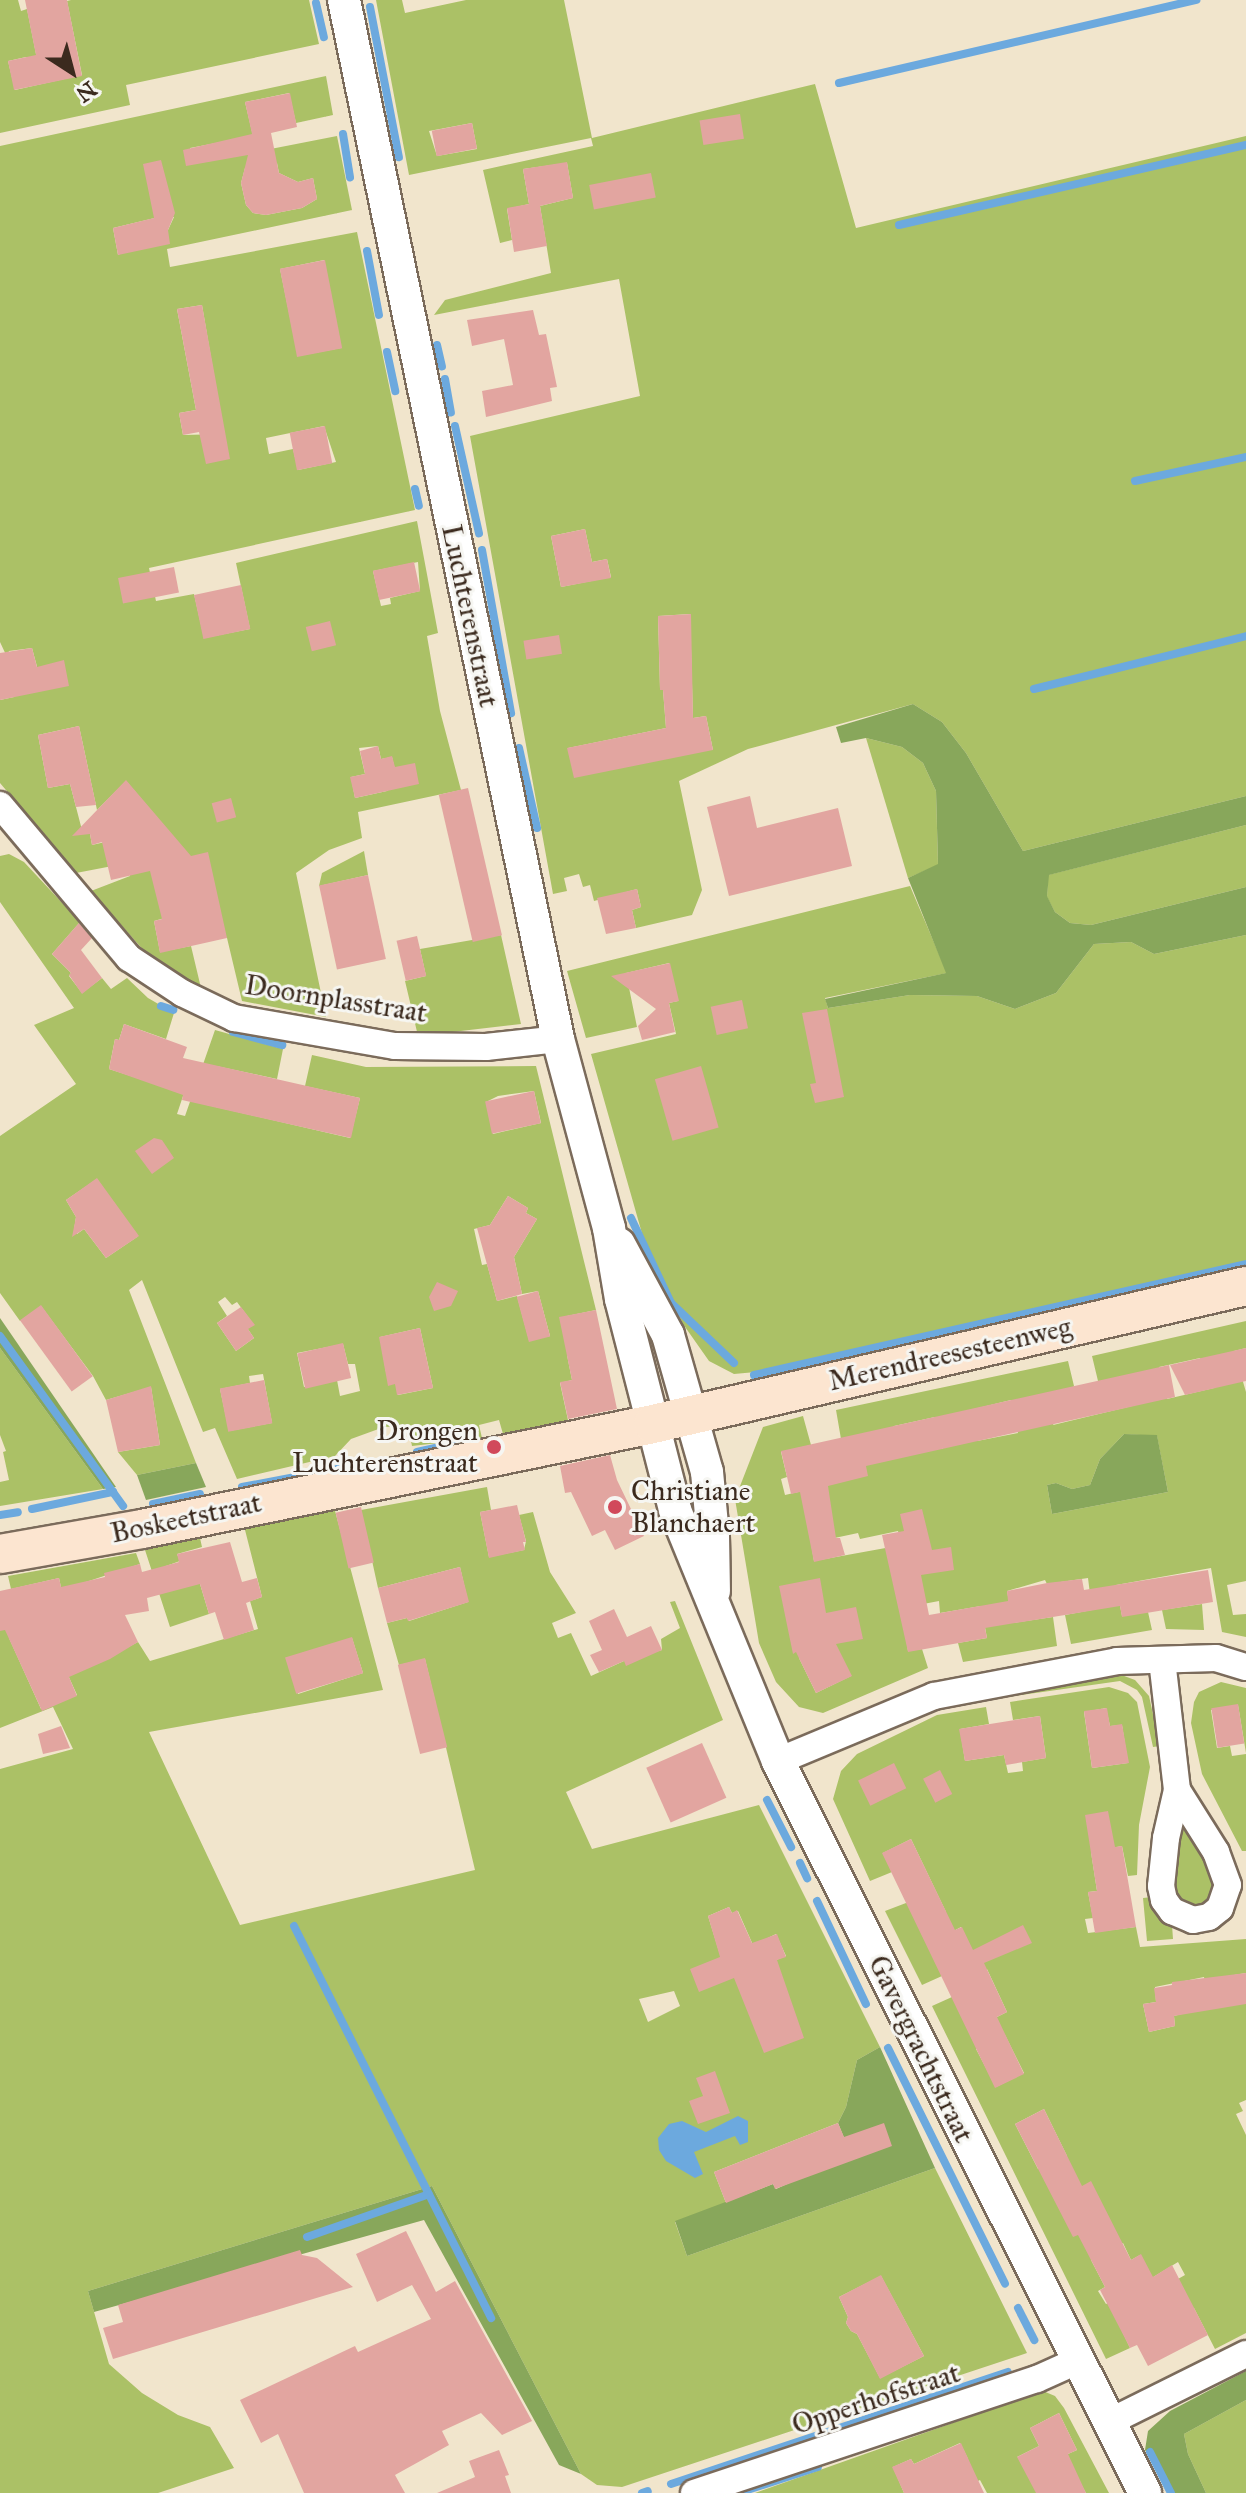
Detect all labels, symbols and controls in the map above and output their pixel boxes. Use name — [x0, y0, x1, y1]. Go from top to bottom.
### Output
north arrow — [32, 32, 112, 112]
text: N — [71, 75, 102, 108]
street label: Luchterenstraat — [434, 522, 506, 710]
street label: Doornplasstraat — [243, 968, 429, 1030]
street label: Merendreesesteenweg — [825, 1310, 1075, 1398]
place label: Drongen Luchterenstraat — [292, 1414, 478, 1480]
marker: Drongen Luchterenstraat — [485, 1438, 503, 1456]
place label: Christiane Blanchaert — [631, 1474, 755, 1540]
street label: Boskeetstraat — [108, 1486, 264, 1550]
marker: Christiane Blanchaert — [606, 1498, 624, 1516]
street label: Gavergrachtstraat — [861, 1950, 981, 2148]
street label: Opperhofstraat — [788, 2356, 964, 2442]

